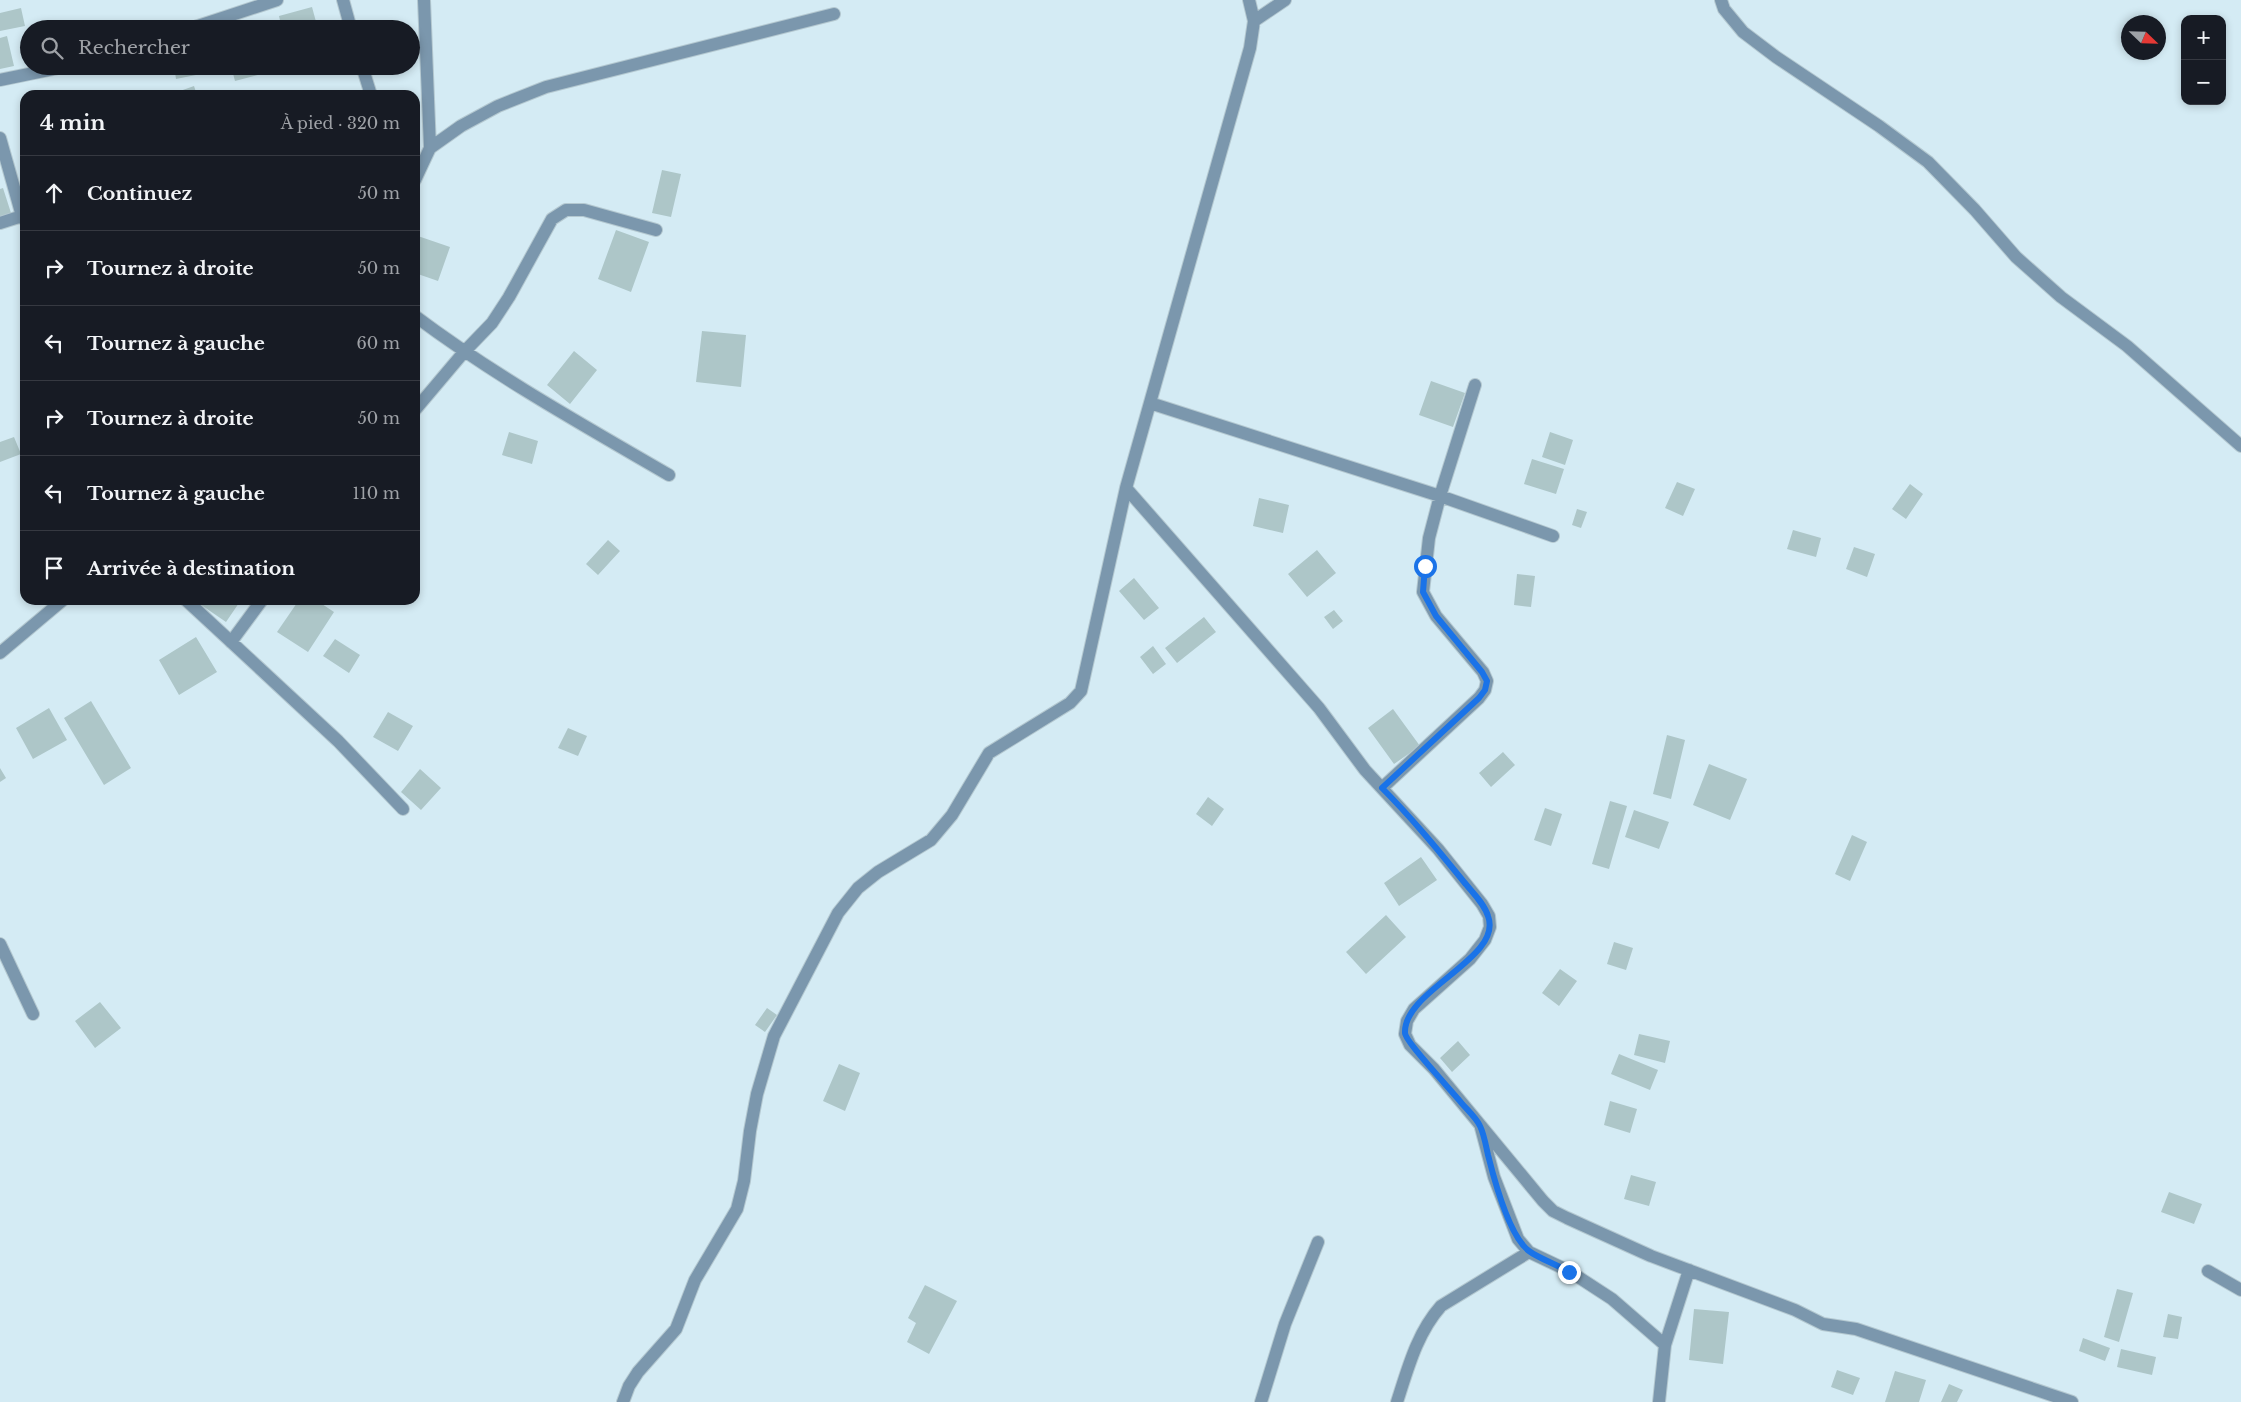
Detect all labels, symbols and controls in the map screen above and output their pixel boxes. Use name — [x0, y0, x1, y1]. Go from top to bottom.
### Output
north arrow — [2121, 15, 2166, 60]
map controls — [2181, 15, 2226, 105]
button: + — [2181, 15, 2226, 60]
search box — [20, 20, 420, 75]
icon: search — [38, 34, 66, 62]
text: Rechercher — [78, 36, 190, 59]
button: − — [2181, 60, 2226, 105]
text: 4 min — [40, 110, 106, 136]
text: À pied · 320 m — [281, 113, 400, 133]
icon: ahead — [40, 179, 68, 207]
text: Continuez — [87, 182, 192, 205]
text: 50 m — [358, 183, 400, 203]
icon: right — [40, 254, 68, 282]
text: Tournez à droite — [87, 257, 254, 280]
text: 50 m — [358, 258, 400, 278]
icon: left — [40, 329, 68, 357]
text: Tournez à gauche — [87, 332, 265, 355]
text: 60 m — [357, 333, 400, 353]
icon: right — [40, 404, 68, 432]
text: Tournez à droite — [87, 407, 254, 430]
text: 50 m — [358, 408, 400, 428]
icon: left — [40, 479, 68, 507]
text: Tournez à gauche — [87, 482, 265, 505]
text: 110 m — [353, 483, 400, 503]
icon: arrive — [40, 554, 68, 582]
route start — [1414, 555, 1437, 578]
text: Arrivée à destination — [87, 557, 295, 580]
route end — [1558, 1261, 1581, 1284]

